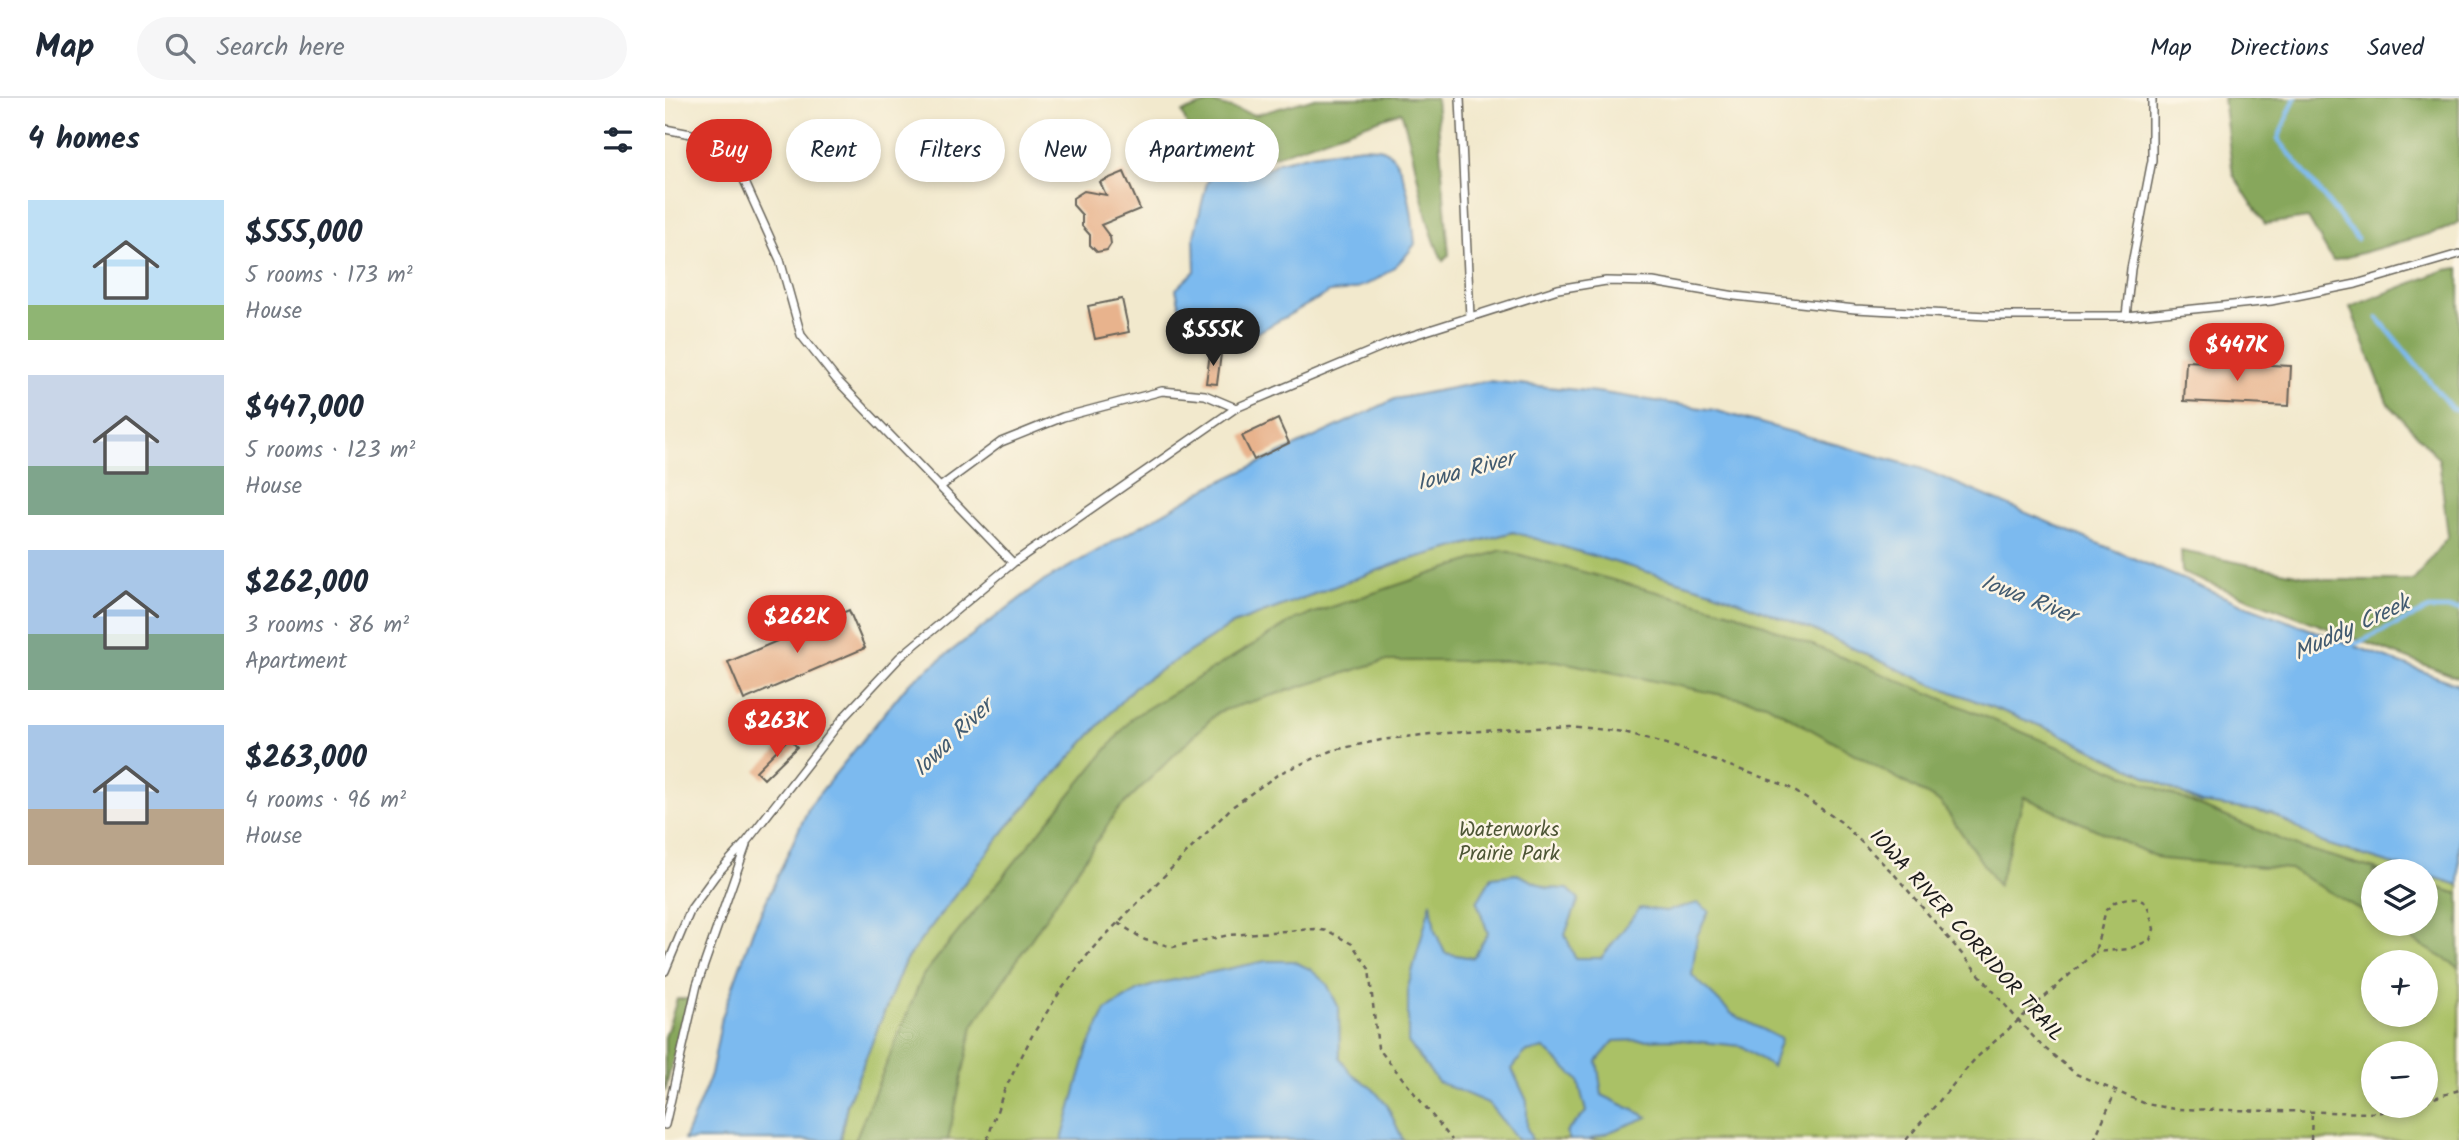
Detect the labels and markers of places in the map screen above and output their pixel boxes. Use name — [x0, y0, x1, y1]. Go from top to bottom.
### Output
pin: $555K — [1164, 308, 1262, 368]
pin: $447K — [2188, 324, 2286, 383]
pin: $262K — [748, 596, 846, 655]
pin: $263K — [728, 700, 826, 759]

